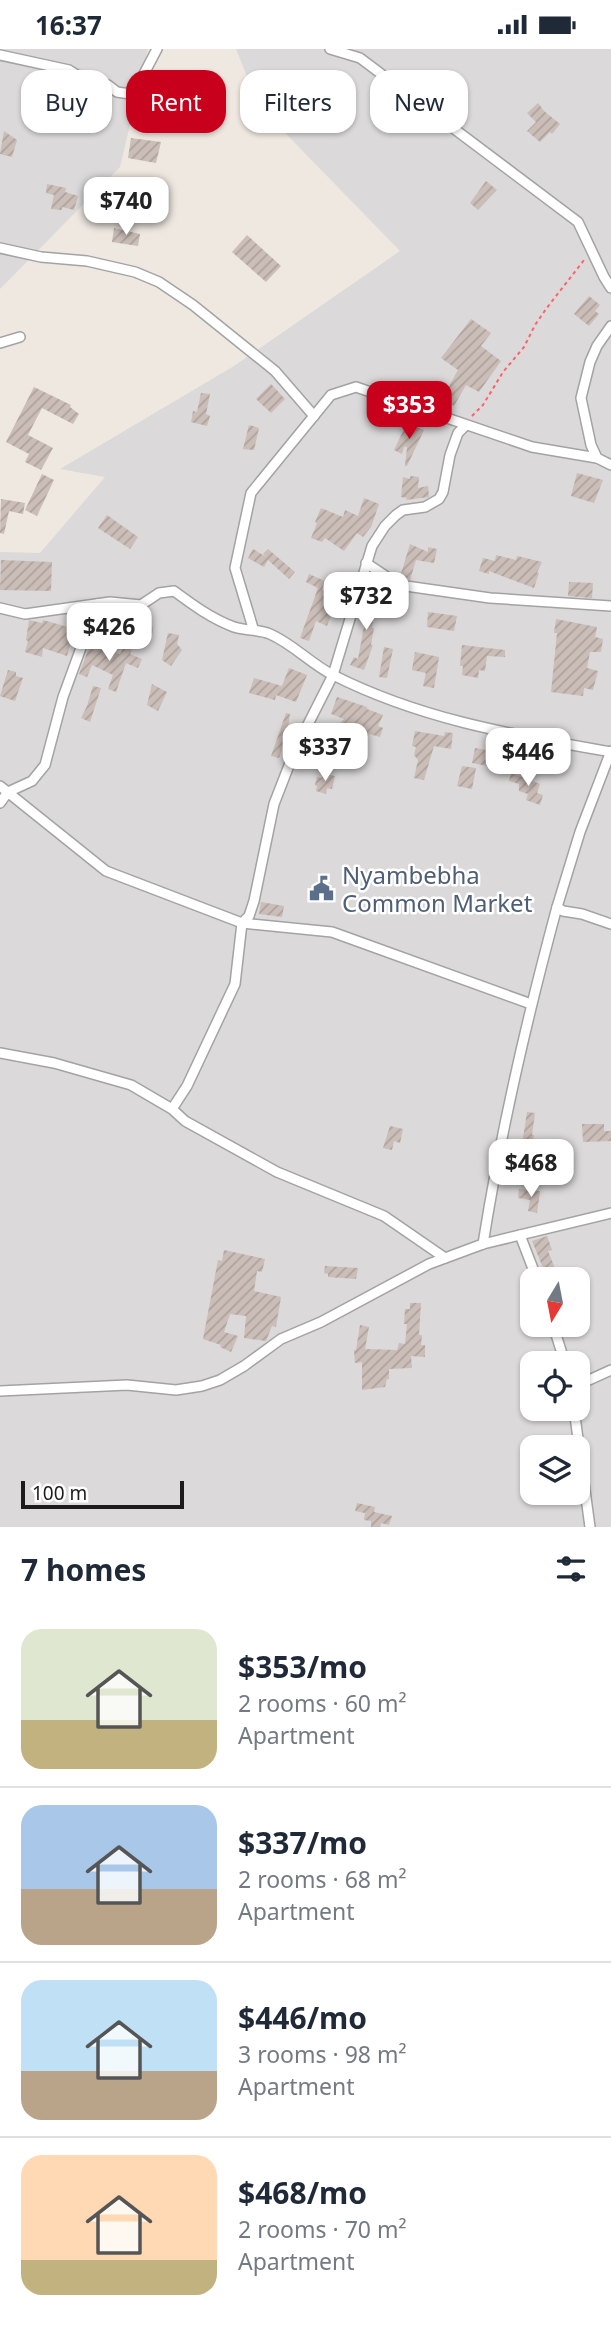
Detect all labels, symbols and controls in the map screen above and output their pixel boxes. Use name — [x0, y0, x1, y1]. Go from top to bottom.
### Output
text: 16:37 — [35, 7, 102, 43]
chip: Buy — [21, 70, 112, 133]
chip: Rent — [126, 70, 226, 133]
chip: Filters — [240, 70, 356, 133]
chip: New — [370, 70, 468, 133]
pin: $740 — [85, 177, 167, 237]
text: $740 — [100, 184, 152, 216]
pin: $353 — [368, 381, 450, 441]
text: $353 — [383, 388, 435, 420]
pin: $732 — [325, 573, 407, 632]
text: $732 — [340, 579, 392, 611]
pin: $426 — [68, 603, 150, 663]
text: $426 — [83, 610, 135, 642]
pin: $337 — [284, 723, 366, 783]
pin: $446 — [487, 729, 569, 788]
text: $337 — [299, 730, 351, 762]
text: $446 — [502, 735, 554, 767]
place label: Nyambebha Common Market — [342, 858, 533, 919]
public building icon: Nyambebha Common Market — [308, 874, 336, 902]
pin: $468 — [490, 1139, 572, 1199]
text: $468 — [505, 1146, 557, 1178]
north arrow — [520, 1267, 590, 1337]
map controls — [520, 1267, 590, 1505]
button: locate — [520, 1351, 590, 1421]
button: layers — [520, 1435, 590, 1505]
scale bar — [21, 1478, 184, 1510]
text: 100 m — [32, 1480, 87, 1506]
text: 7 homes — [21, 1549, 146, 1590]
icon: filters — [552, 1550, 590, 1588]
text: $353/mo — [238, 1646, 367, 1687]
icon: home — [77, 1657, 161, 1741]
text: 2 rooms · 60 m² — [238, 1687, 407, 1719]
text: Apartment — [238, 1719, 355, 1751]
text: $337/mo — [238, 1822, 367, 1863]
icon: home — [77, 1833, 161, 1917]
text: 2 rooms · 68 m² — [238, 1863, 407, 1895]
text: Apartment — [238, 1895, 355, 1927]
text: $446/mo — [238, 1997, 367, 2038]
icon: home — [77, 2008, 161, 2092]
text: 3 rooms · 98 m² — [238, 2038, 407, 2070]
text: Apartment — [238, 2070, 355, 2102]
text: $468/mo — [238, 2172, 367, 2213]
icon: home — [77, 2183, 161, 2267]
text: 2 rooms · 70 m² — [238, 2213, 407, 2245]
text: Apartment — [238, 2245, 355, 2277]

